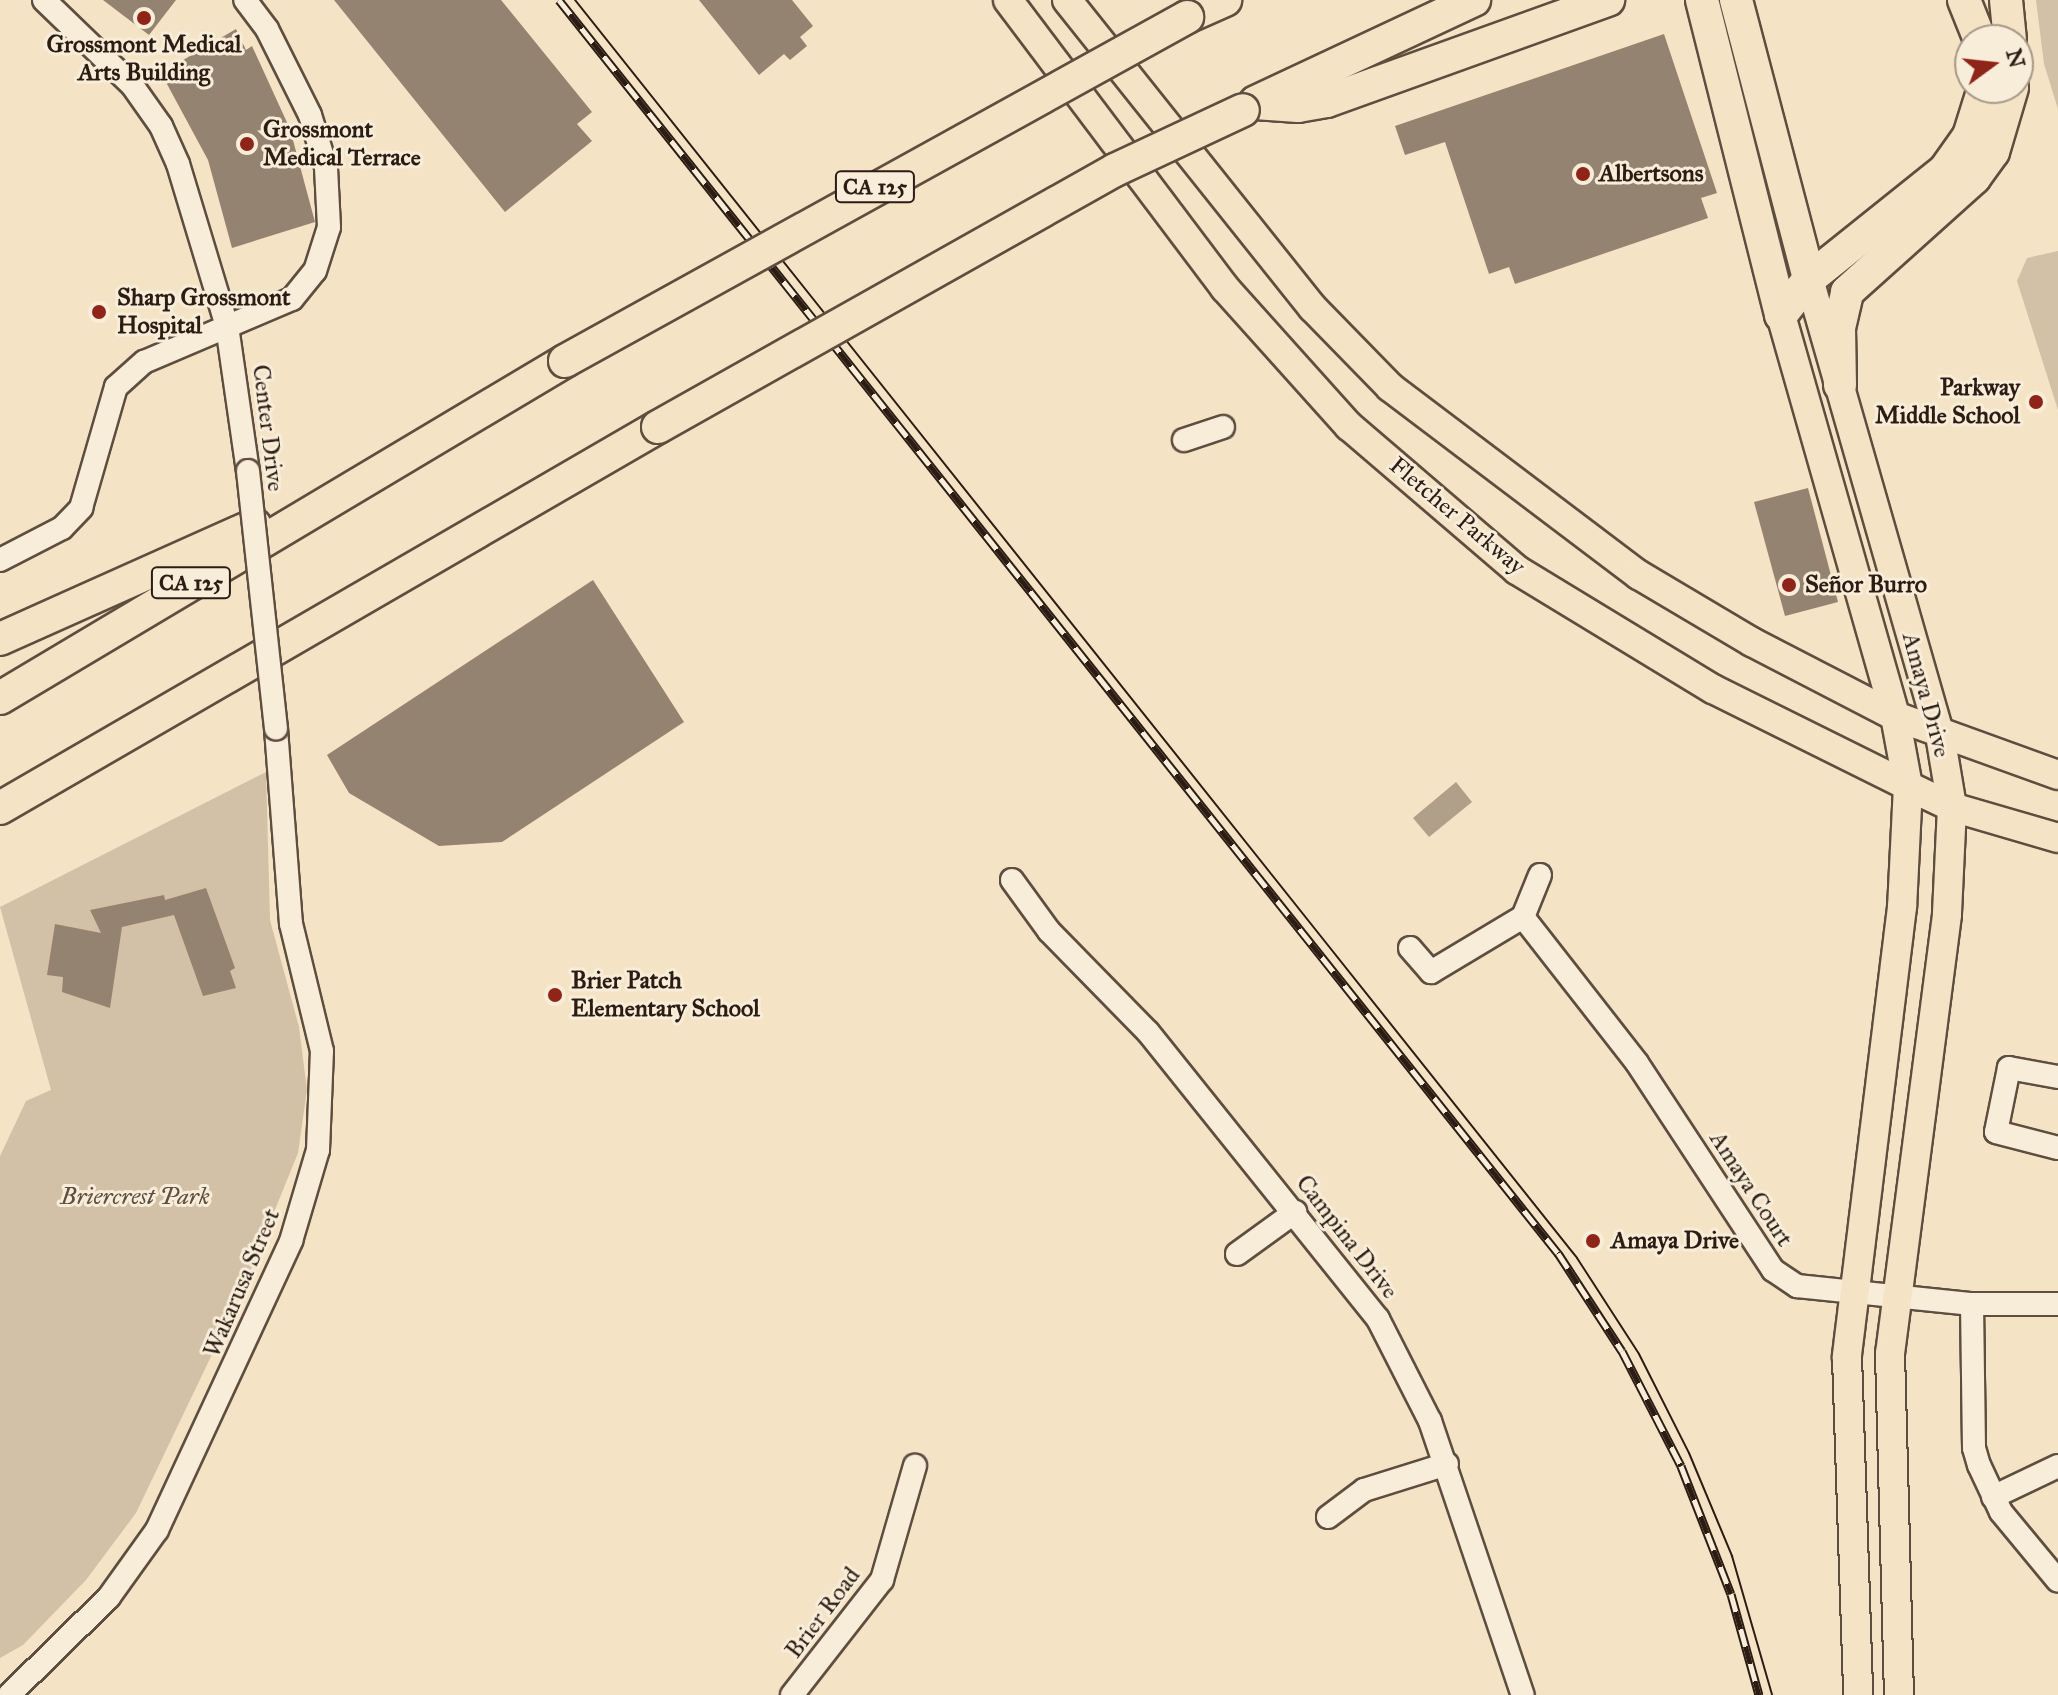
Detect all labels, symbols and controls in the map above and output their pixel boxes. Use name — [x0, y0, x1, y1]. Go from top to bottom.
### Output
marker: Grossmont Medical Arts Building — [135, 9, 153, 27]
north arrow — [1954, 24, 2034, 104]
place label: Grossmont Medical Arts Building — [47, 31, 241, 87]
text: N — [2000, 46, 2031, 71]
place label: Grossmont Medical Terrace — [263, 116, 421, 172]
marker: Grossmont Medical Terrace — [238, 135, 256, 153]
place label: Albertsons — [1599, 160, 1704, 188]
marker: Albertsons — [1574, 165, 1592, 183]
road number: CA 125 — [833, 169, 917, 205]
place label: Sharp Grossmont Hospital — [117, 284, 290, 340]
marker: Sharp Grossmont Hospital — [88, 301, 110, 323]
street label: Center Drive — [246, 363, 290, 493]
place label: Parkway Middle School — [1875, 374, 2020, 430]
marker: Parkway Middle School — [2027, 393, 2045, 411]
street label: Fletcher Parkway — [1383, 451, 1531, 581]
road number: CA 125 — [149, 565, 233, 601]
place label: Señor Burro — [1805, 571, 1927, 599]
marker: Señor Burro — [1780, 576, 1798, 594]
street label: Amaya Drive — [1896, 629, 1956, 761]
place label: Brier Patch Elementary School — [571, 967, 760, 1023]
marker: Brier Patch Elementary School — [546, 986, 564, 1004]
street label: Amaya Court — [1703, 1126, 1799, 1252]
street label: Campina Drive — [1290, 1169, 1404, 1305]
park label: Briercrest Park — [60, 1183, 210, 1211]
street label: Wakarusa Street — [198, 1204, 286, 1362]
place label: Amaya Drive — [1611, 1227, 1739, 1255]
marker: Amaya Drive — [1582, 1230, 1604, 1252]
street label: Brier Road — [779, 1562, 867, 1664]

